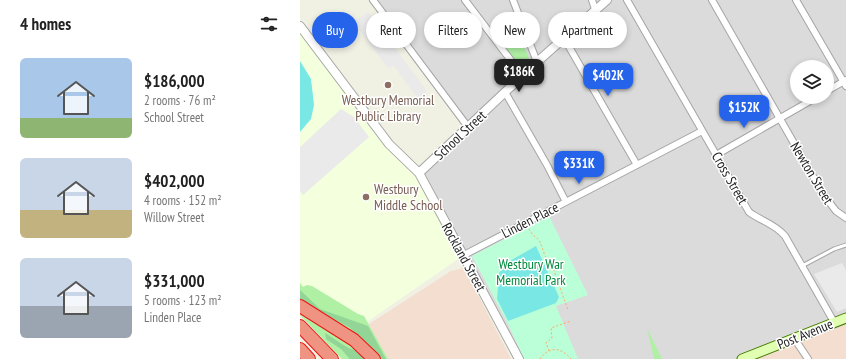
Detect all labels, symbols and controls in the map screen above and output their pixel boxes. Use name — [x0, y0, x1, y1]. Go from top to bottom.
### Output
chip: Buy — [312, 12, 358, 48]
chip: Rent — [366, 12, 416, 48]
chip: Filters — [424, 12, 482, 48]
chip: New — [490, 12, 540, 48]
chip: Apartment — [548, 12, 627, 48]
text: 4 homes — [20, 13, 71, 35]
icon: filters — [258, 13, 280, 35]
pin: $186K — [491, 59, 547, 93]
map controls — [790, 60, 834, 104]
button: layers — [790, 60, 834, 104]
text: $186K — [503, 63, 535, 80]
pin: $402K — [580, 63, 636, 97]
text: $402K — [592, 67, 624, 84]
text: $186,000 — [144, 70, 205, 92]
icon: home — [52, 74, 100, 122]
marker: Westbury Memorial Public Library — [383, 80, 393, 90]
place label: Westbury Memorial Public Library — [342, 91, 435, 125]
text: 2 rooms · 76 m² — [144, 92, 216, 109]
pin: $152K — [716, 95, 772, 129]
text: $152K — [728, 99, 760, 116]
street label: School Street — [430, 106, 490, 164]
text: School Street — [144, 109, 204, 126]
street label: Newton Street — [786, 139, 838, 207]
street label: Cross Street — [708, 149, 752, 208]
pin: $331K — [551, 151, 607, 185]
text: $331K — [563, 155, 595, 172]
text: $402,000 — [144, 170, 205, 192]
icon: home — [52, 174, 100, 222]
place label: Westbury Middle School — [374, 180, 443, 214]
text: 4 rooms · 152 m² — [144, 192, 222, 209]
marker: Westbury Middle School — [361, 192, 371, 202]
street label: Linden Place — [498, 198, 562, 242]
text: Willow Street — [144, 209, 204, 226]
street label: Rockland Street — [438, 220, 490, 295]
park label: Westbury War Memorial Park — [496, 255, 566, 289]
text: $331,000 — [144, 270, 205, 292]
icon: home — [52, 274, 100, 322]
text: 5 rooms · 123 m² — [144, 292, 222, 309]
text: Linden Place — [144, 309, 201, 326]
street label: Post Avenue — [774, 315, 836, 353]

